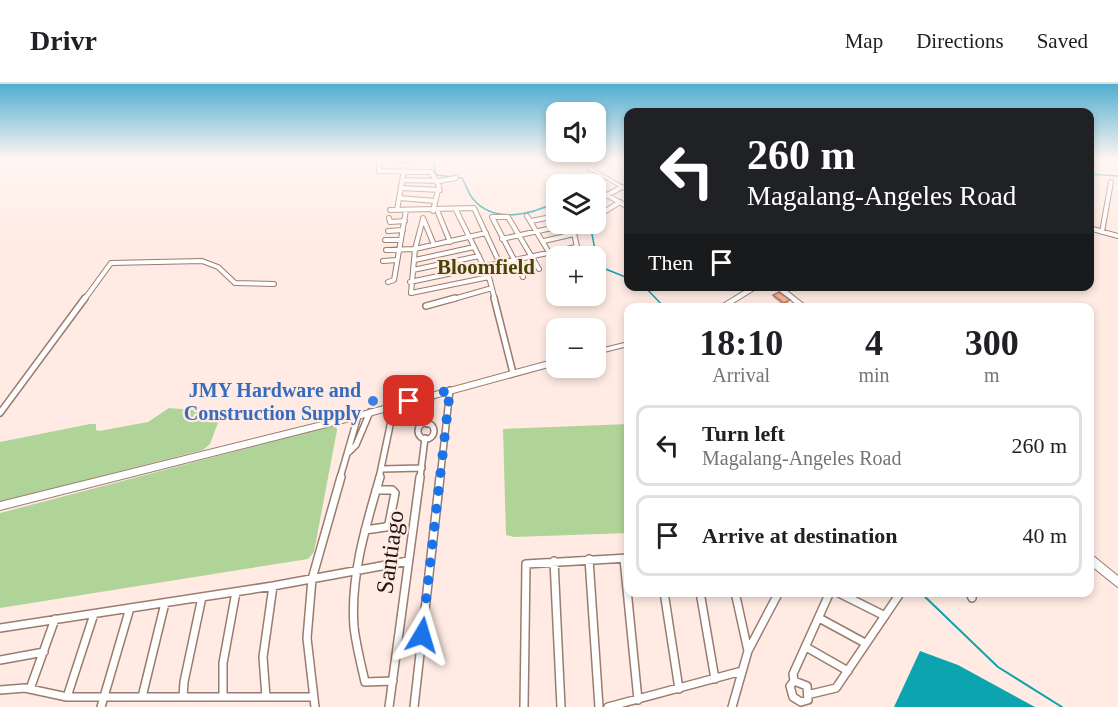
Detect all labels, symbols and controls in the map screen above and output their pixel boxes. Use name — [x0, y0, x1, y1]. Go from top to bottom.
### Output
text: Drivr — [30, 25, 97, 56]
text: Map — [845, 29, 883, 53]
text: Directions — [916, 29, 1004, 53]
text: Saved — [1037, 29, 1088, 53]
map controls — [546, 102, 606, 378]
button: sound — [546, 102, 606, 162]
icon: left — [648, 132, 726, 210]
text: 260 m — [747, 132, 856, 178]
button: layers — [546, 174, 606, 234]
text: Magalang-Angeles Road — [747, 181, 1016, 211]
button: + — [546, 246, 606, 306]
icon: arrive — [705, 246, 738, 279]
text: Then — [648, 250, 693, 275]
district label: Bloomfield — [437, 255, 535, 279]
button: − — [546, 318, 606, 378]
text: 18:10 — [699, 323, 783, 363]
text: 4 — [865, 323, 883, 363]
text: 300 — [965, 323, 1019, 363]
text: Arrival — [712, 364, 770, 386]
text: min — [858, 364, 890, 386]
text: m — [984, 364, 1000, 386]
pin — [383, 375, 434, 426]
place label: JMY Hardware and Construction Supply — [184, 379, 361, 425]
icon: arrive — [392, 384, 425, 417]
marker: JMY Hardware and Construction Supply — [366, 394, 380, 408]
text: Turn left — [702, 421, 785, 446]
icon: left — [651, 429, 684, 462]
text: 260 m — [1011, 433, 1067, 458]
text: Magalang-Angeles Road — [702, 447, 901, 469]
street label: Santiago — [371, 509, 409, 595]
icon: arrive — [651, 519, 684, 552]
text: Arrive at destination — [702, 523, 898, 548]
text: 40 m — [1022, 523, 1067, 548]
position arrow — [390, 603, 454, 667]

